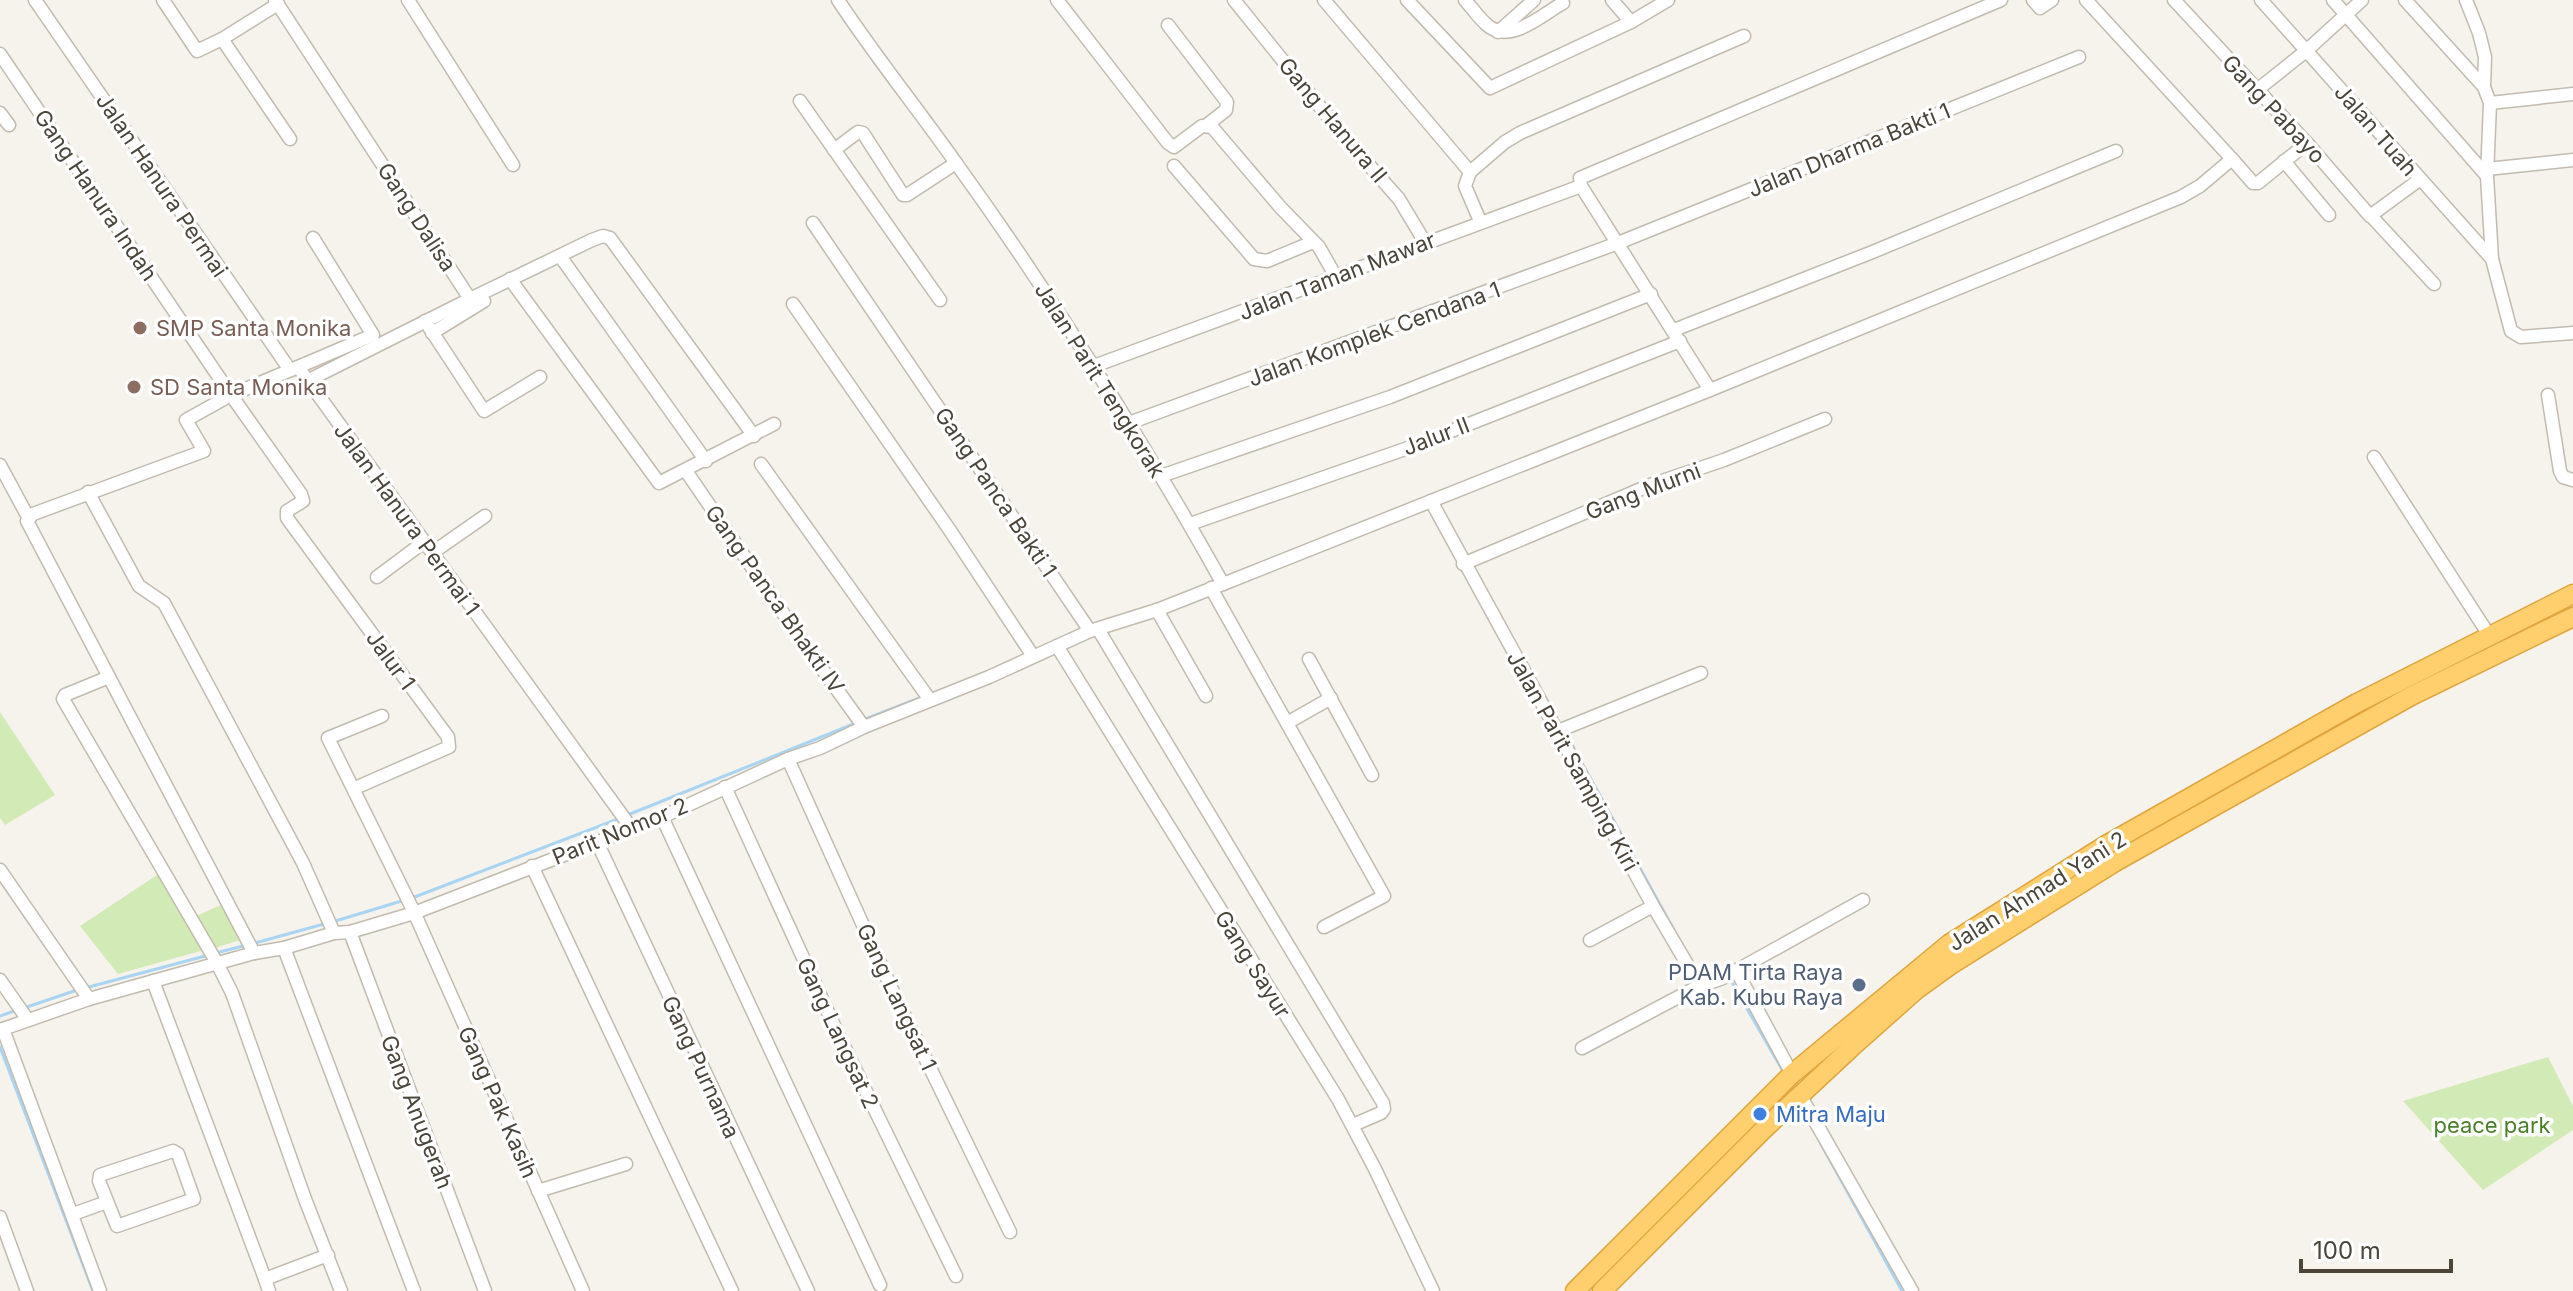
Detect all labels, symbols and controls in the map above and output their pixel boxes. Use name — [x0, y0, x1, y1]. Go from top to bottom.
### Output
street label: Gang Pabayo — [2217, 49, 2331, 169]
street label: Gang Hanura II — [1273, 52, 1393, 188]
street label: Jalan Tuah — [2329, 79, 2423, 181]
street label: Jalan Hanura Permai — [91, 88, 233, 282]
street label: Jalan Dharma Bakti 1 — [1744, 97, 1954, 203]
street label: Gang Hanura Indah — [29, 105, 163, 285]
street label: Gang Dalisa — [372, 158, 462, 276]
street label: Jalan Taman Mawar — [1235, 227, 1439, 325]
street label: Jalan Komplek Cendana 1 — [1244, 276, 1504, 392]
street label: Jalan Parit Tengkorak — [1029, 278, 1171, 482]
place label: SMP Santa Monika — [156, 315, 351, 341]
marker: SMP Santa Monika — [131, 319, 149, 337]
place label: SD Santa Monika — [150, 374, 327, 400]
marker: SD Santa Monika — [125, 378, 143, 396]
street label: Gang Panca Bakti 1 — [930, 402, 1062, 582]
street label: Jalur II — [1399, 411, 1473, 461]
street label: Jalan Hanura Permai 1 — [329, 418, 485, 620]
street label: Gang Murni — [1582, 457, 1704, 525]
street label: Gang Panca Bhakti IV — [700, 500, 850, 698]
street label: Jalur 1 — [361, 625, 421, 695]
street label: Jalan Parit Samping Kiri — [1502, 647, 1644, 875]
street label: Parit Nomor 2 — [548, 792, 692, 870]
street label: Jalan Ahmad Yani 2 — [1943, 826, 2131, 956]
street label: Gang Sayur — [1210, 906, 1296, 1022]
street label: Gang Langsat 1 — [852, 919, 942, 1075]
street label: Gang Langsat 2 — [792, 953, 884, 1113]
place label: PDAM Tirta Raya Kab. Kubu Raya — [1668, 959, 1843, 1010]
marker: PDAM Tirta Raya Kab. Kubu Raya — [1850, 976, 1868, 994]
street label: Gang Purnama — [657, 992, 745, 1142]
street label: Gang Pak Kasih — [453, 1022, 543, 1182]
street label: Gang Anugerah — [376, 1031, 458, 1193]
place label: Mitra Maju — [1776, 1101, 1886, 1127]
marker: Mitra Maju — [1751, 1105, 1769, 1123]
park label: peace park — [2433, 1112, 2551, 1138]
scale bar — [2301, 1223, 2451, 1273]
text: 100 m — [2313, 1236, 2381, 1265]

